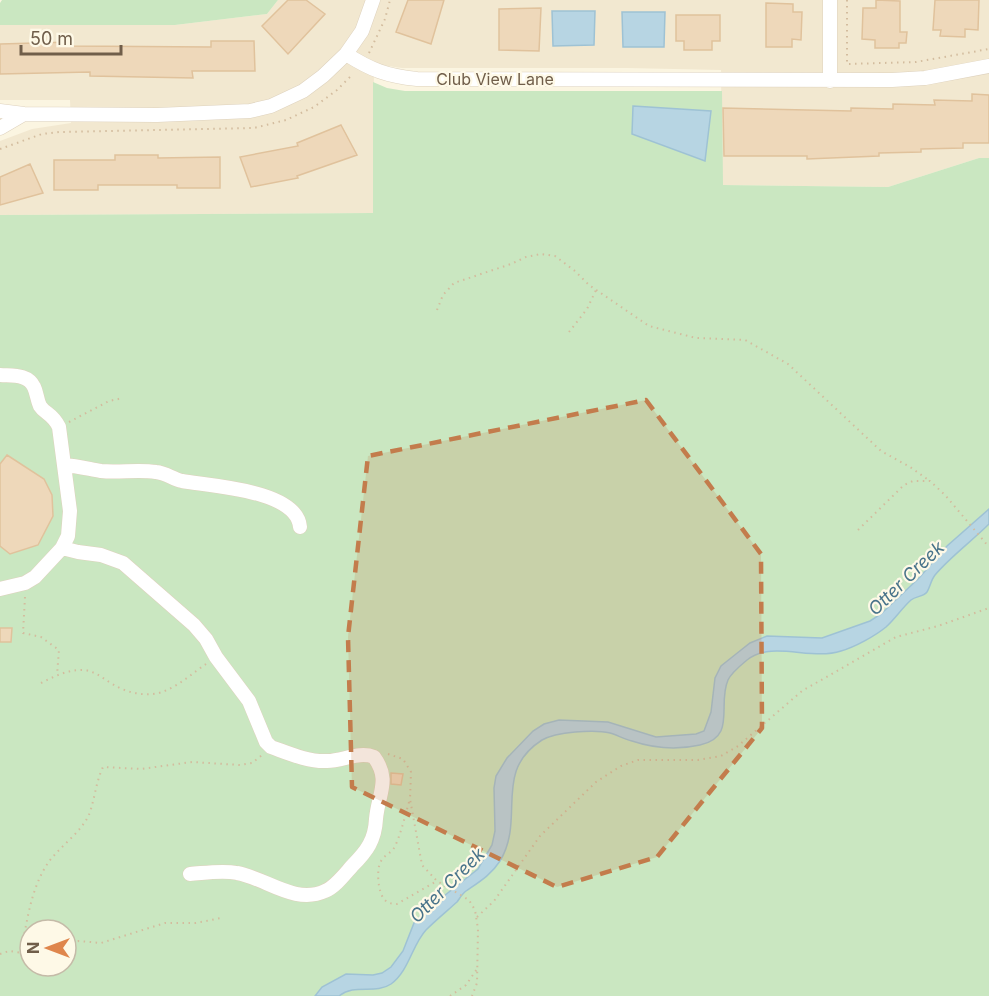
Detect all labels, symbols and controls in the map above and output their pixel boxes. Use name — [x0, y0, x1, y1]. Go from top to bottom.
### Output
scale bar — [21, 18, 122, 56]
text: 50 m — [30, 28, 73, 49]
street label: Club View Lane — [436, 69, 554, 89]
water label: Otter Creek — [864, 536, 949, 619]
water label: Otter Creek — [405, 842, 490, 927]
north arrow — [18, 918, 78, 978]
text: N — [23, 942, 43, 954]

